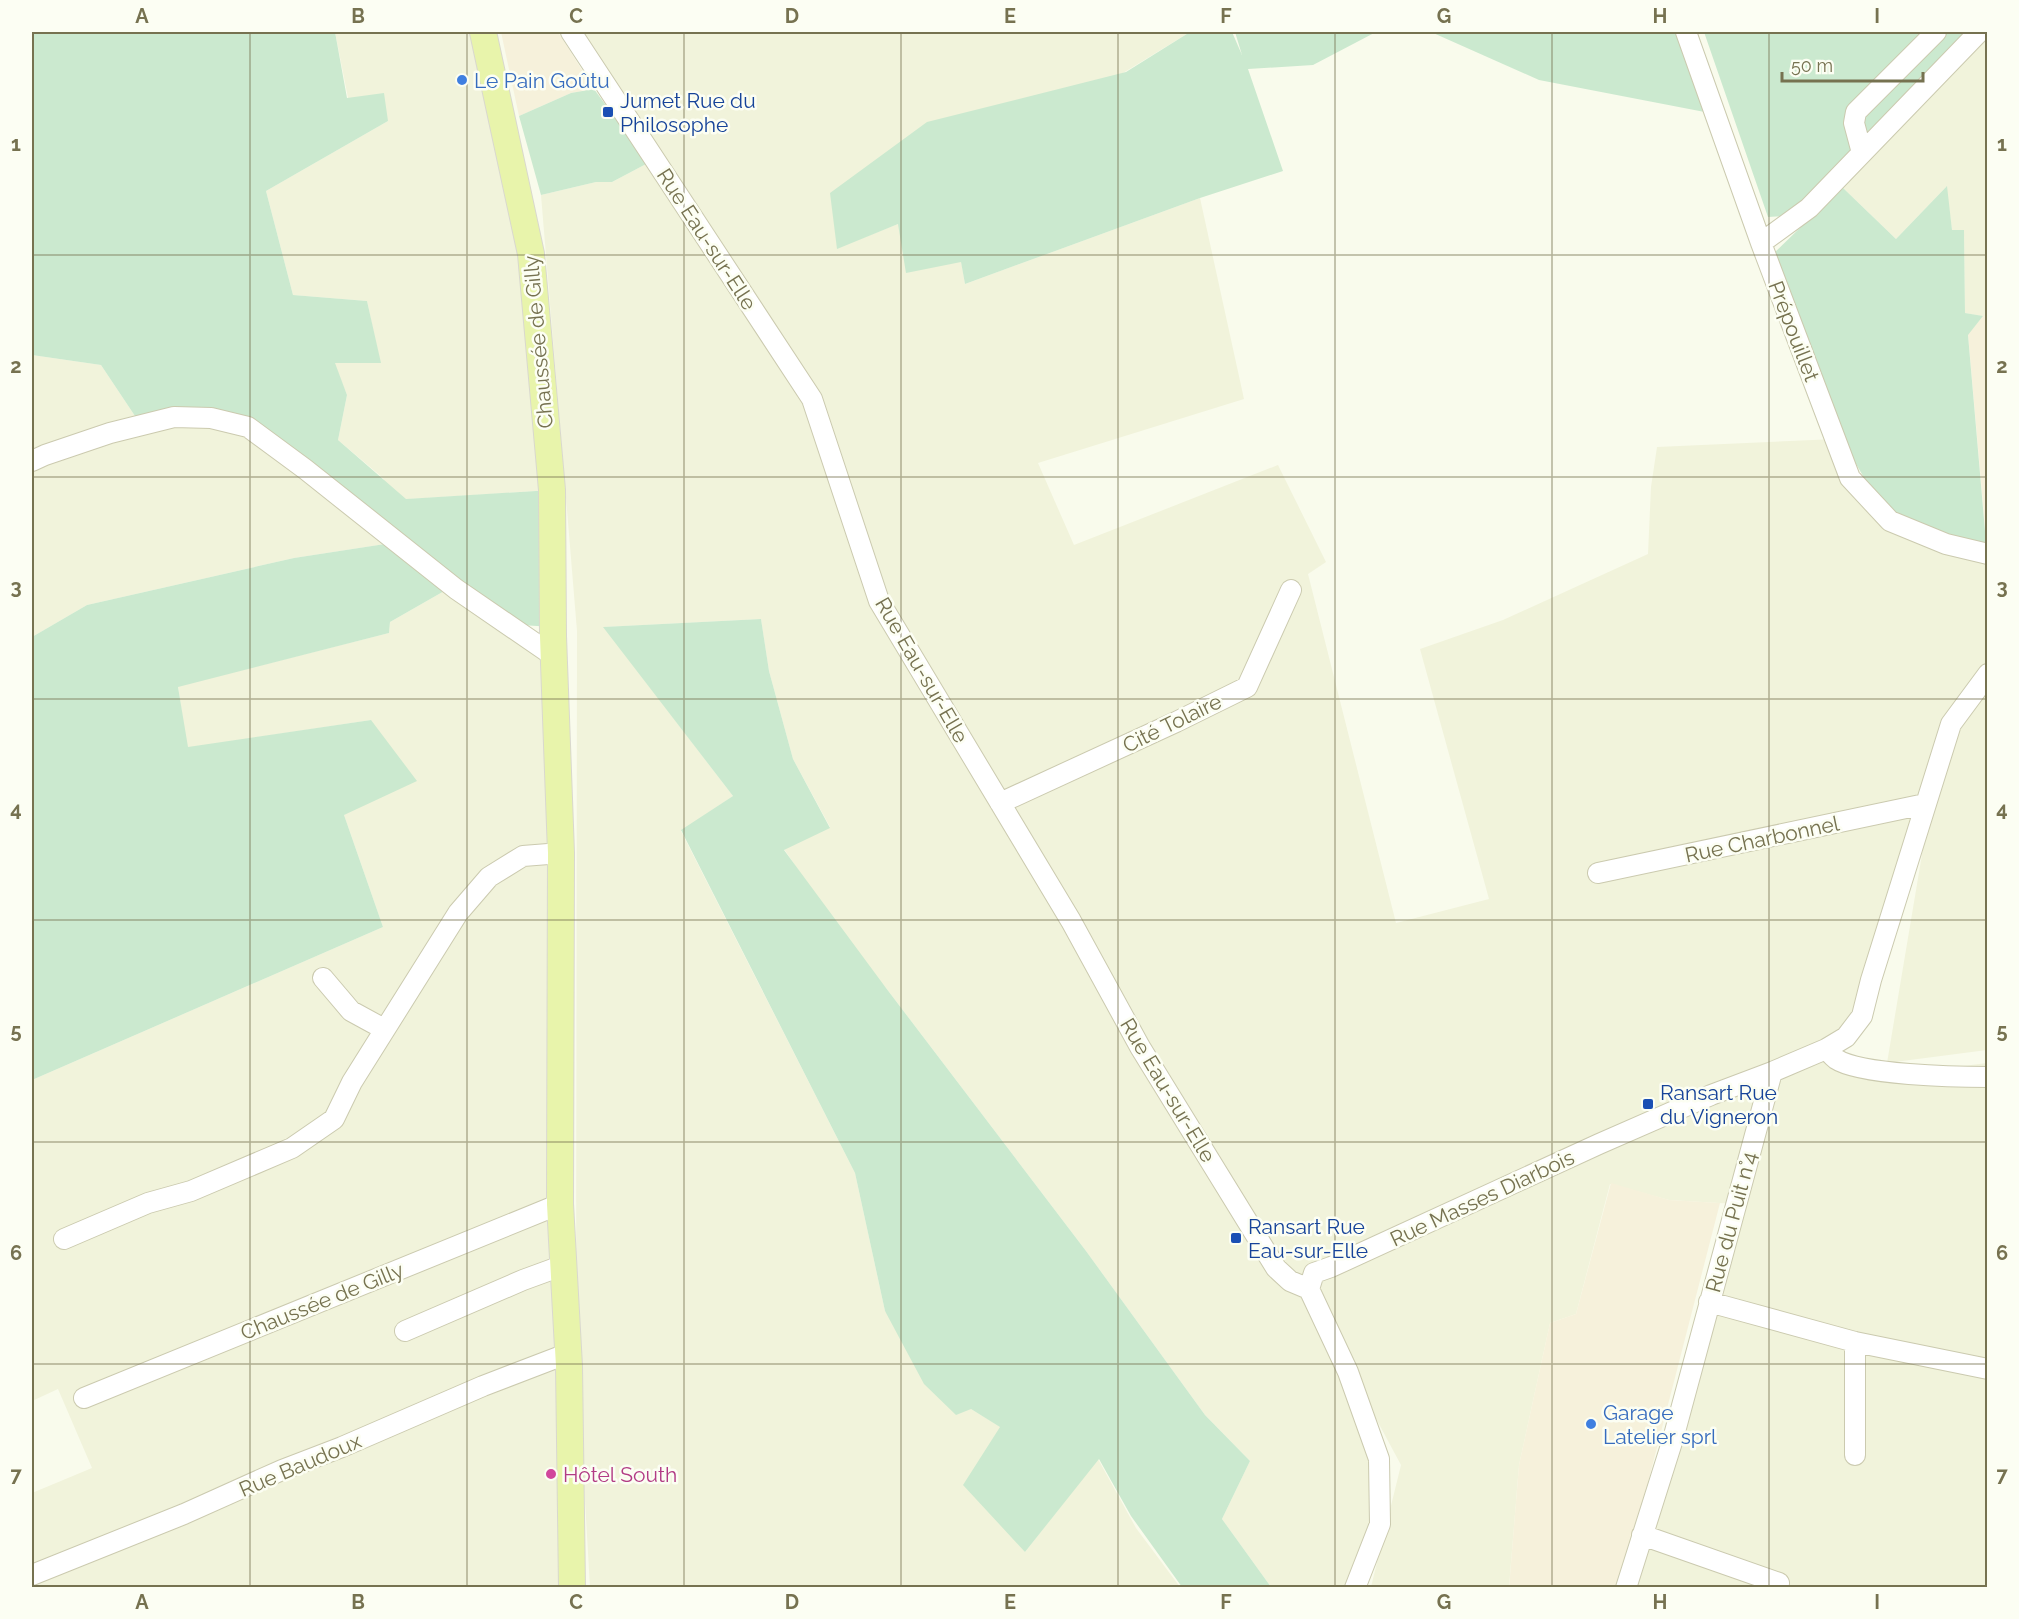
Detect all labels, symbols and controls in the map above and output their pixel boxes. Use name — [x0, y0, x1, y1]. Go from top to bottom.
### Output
text: A — [135, 4, 149, 28]
text: B — [351, 4, 365, 28]
text: C — [569, 4, 583, 28]
text: D — [785, 4, 799, 28]
text: E — [1004, 4, 1016, 28]
text: F — [1220, 4, 1232, 28]
text: G — [1437, 4, 1451, 28]
text: H — [1653, 4, 1667, 28]
text: I — [1874, 4, 1880, 28]
scale bar — [1782, 45, 1923, 83]
text: 50 m — [1791, 55, 1833, 76]
place label: Le Pain Goûtu — [474, 68, 610, 93]
marker: Le Pain Goûtu — [455, 73, 469, 87]
place label: Jumet Rue du Philosophe — [620, 88, 756, 137]
marker: Jumet Rue du Philosophe — [601, 105, 615, 119]
text: 1 — [11, 132, 21, 156]
text: 1 — [1997, 132, 2007, 156]
street label: Rue Eau-sur-Elle — [652, 163, 762, 315]
street label: Chaussée de Gilly — [518, 254, 558, 430]
street label: Prépouillet — [1763, 277, 1825, 385]
text: 2 — [10, 354, 22, 378]
text: 2 — [1996, 354, 2008, 378]
text: 3 — [10, 575, 22, 599]
text: 3 — [1996, 575, 2008, 599]
street label: Rue Eau-sur-Elle — [870, 593, 974, 747]
street label: Cité Tolaire — [1118, 688, 1226, 758]
text: 4 — [10, 797, 22, 821]
text: 4 — [1996, 797, 2008, 821]
street label: Rue Charbonnel — [1683, 810, 1842, 868]
street label: Rue Eau-sur-Elle — [1115, 1013, 1221, 1167]
text: 5 — [10, 1019, 22, 1043]
text: 5 — [1996, 1019, 2008, 1043]
place label: Ransart Rue du Vigneron — [1660, 1080, 1778, 1129]
marker: Ransart Rue du Vigneron — [1641, 1097, 1655, 1111]
street label: Rue Masses Diarbois — [1386, 1144, 1578, 1252]
street label: Rue du Puit n°4 — [1700, 1149, 1762, 1295]
place label: Ransart Rue Eau-sur-Elle — [1248, 1214, 1368, 1263]
marker: Ransart Rue Eau-sur-Elle — [1229, 1231, 1243, 1245]
text: 6 — [10, 1241, 22, 1265]
text: 6 — [1996, 1241, 2008, 1265]
street label: Chaussée de Gilly — [237, 1257, 407, 1345]
place label: Garage Latelier sprl — [1603, 1400, 1717, 1449]
marker: Garage Latelier sprl — [1584, 1417, 1598, 1431]
street label: Rue Baudoux — [235, 1428, 365, 1502]
place label: Hôtel South — [563, 1462, 677, 1487]
text: 7 — [10, 1463, 22, 1487]
text: 7 — [1996, 1463, 2008, 1487]
marker: Hôtel South — [544, 1467, 558, 1481]
text: A — [135, 1590, 149, 1614]
text: B — [351, 1590, 365, 1614]
text: C — [569, 1590, 583, 1614]
text: D — [785, 1590, 799, 1614]
text: E — [1004, 1590, 1016, 1614]
text: F — [1220, 1590, 1232, 1614]
text: G — [1437, 1590, 1451, 1614]
text: H — [1653, 1590, 1667, 1614]
text: I — [1874, 1590, 1880, 1614]

